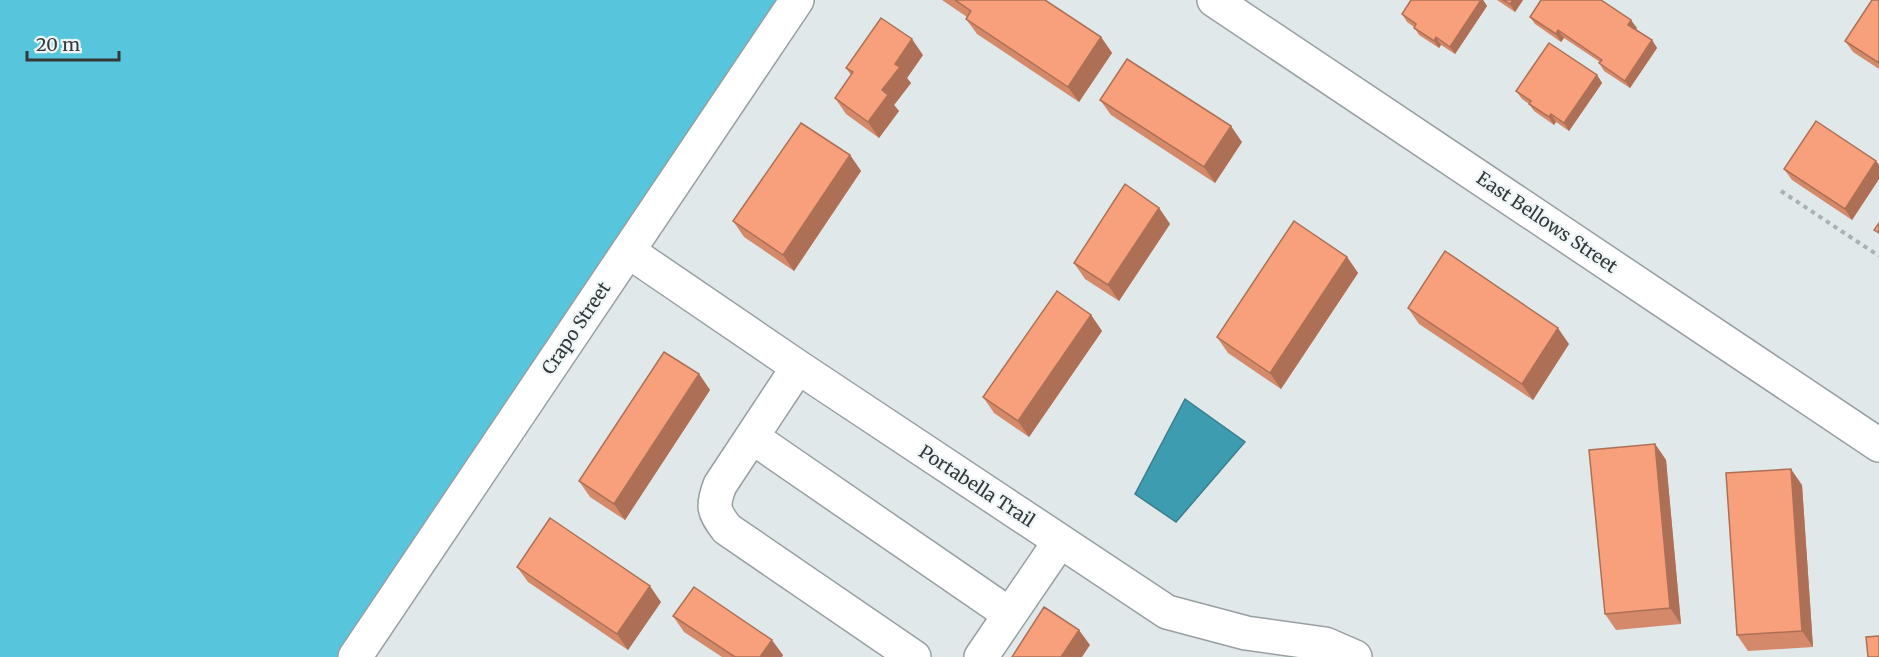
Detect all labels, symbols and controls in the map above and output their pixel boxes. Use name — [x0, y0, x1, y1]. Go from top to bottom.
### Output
scale bar — [27, 24, 118, 62]
text: 20 m — [36, 33, 80, 56]
street label: East Bellows Street — [1472, 166, 1622, 278]
street label: Crapo Street — [537, 277, 615, 379]
street label: Portabella Trail — [915, 440, 1040, 532]

